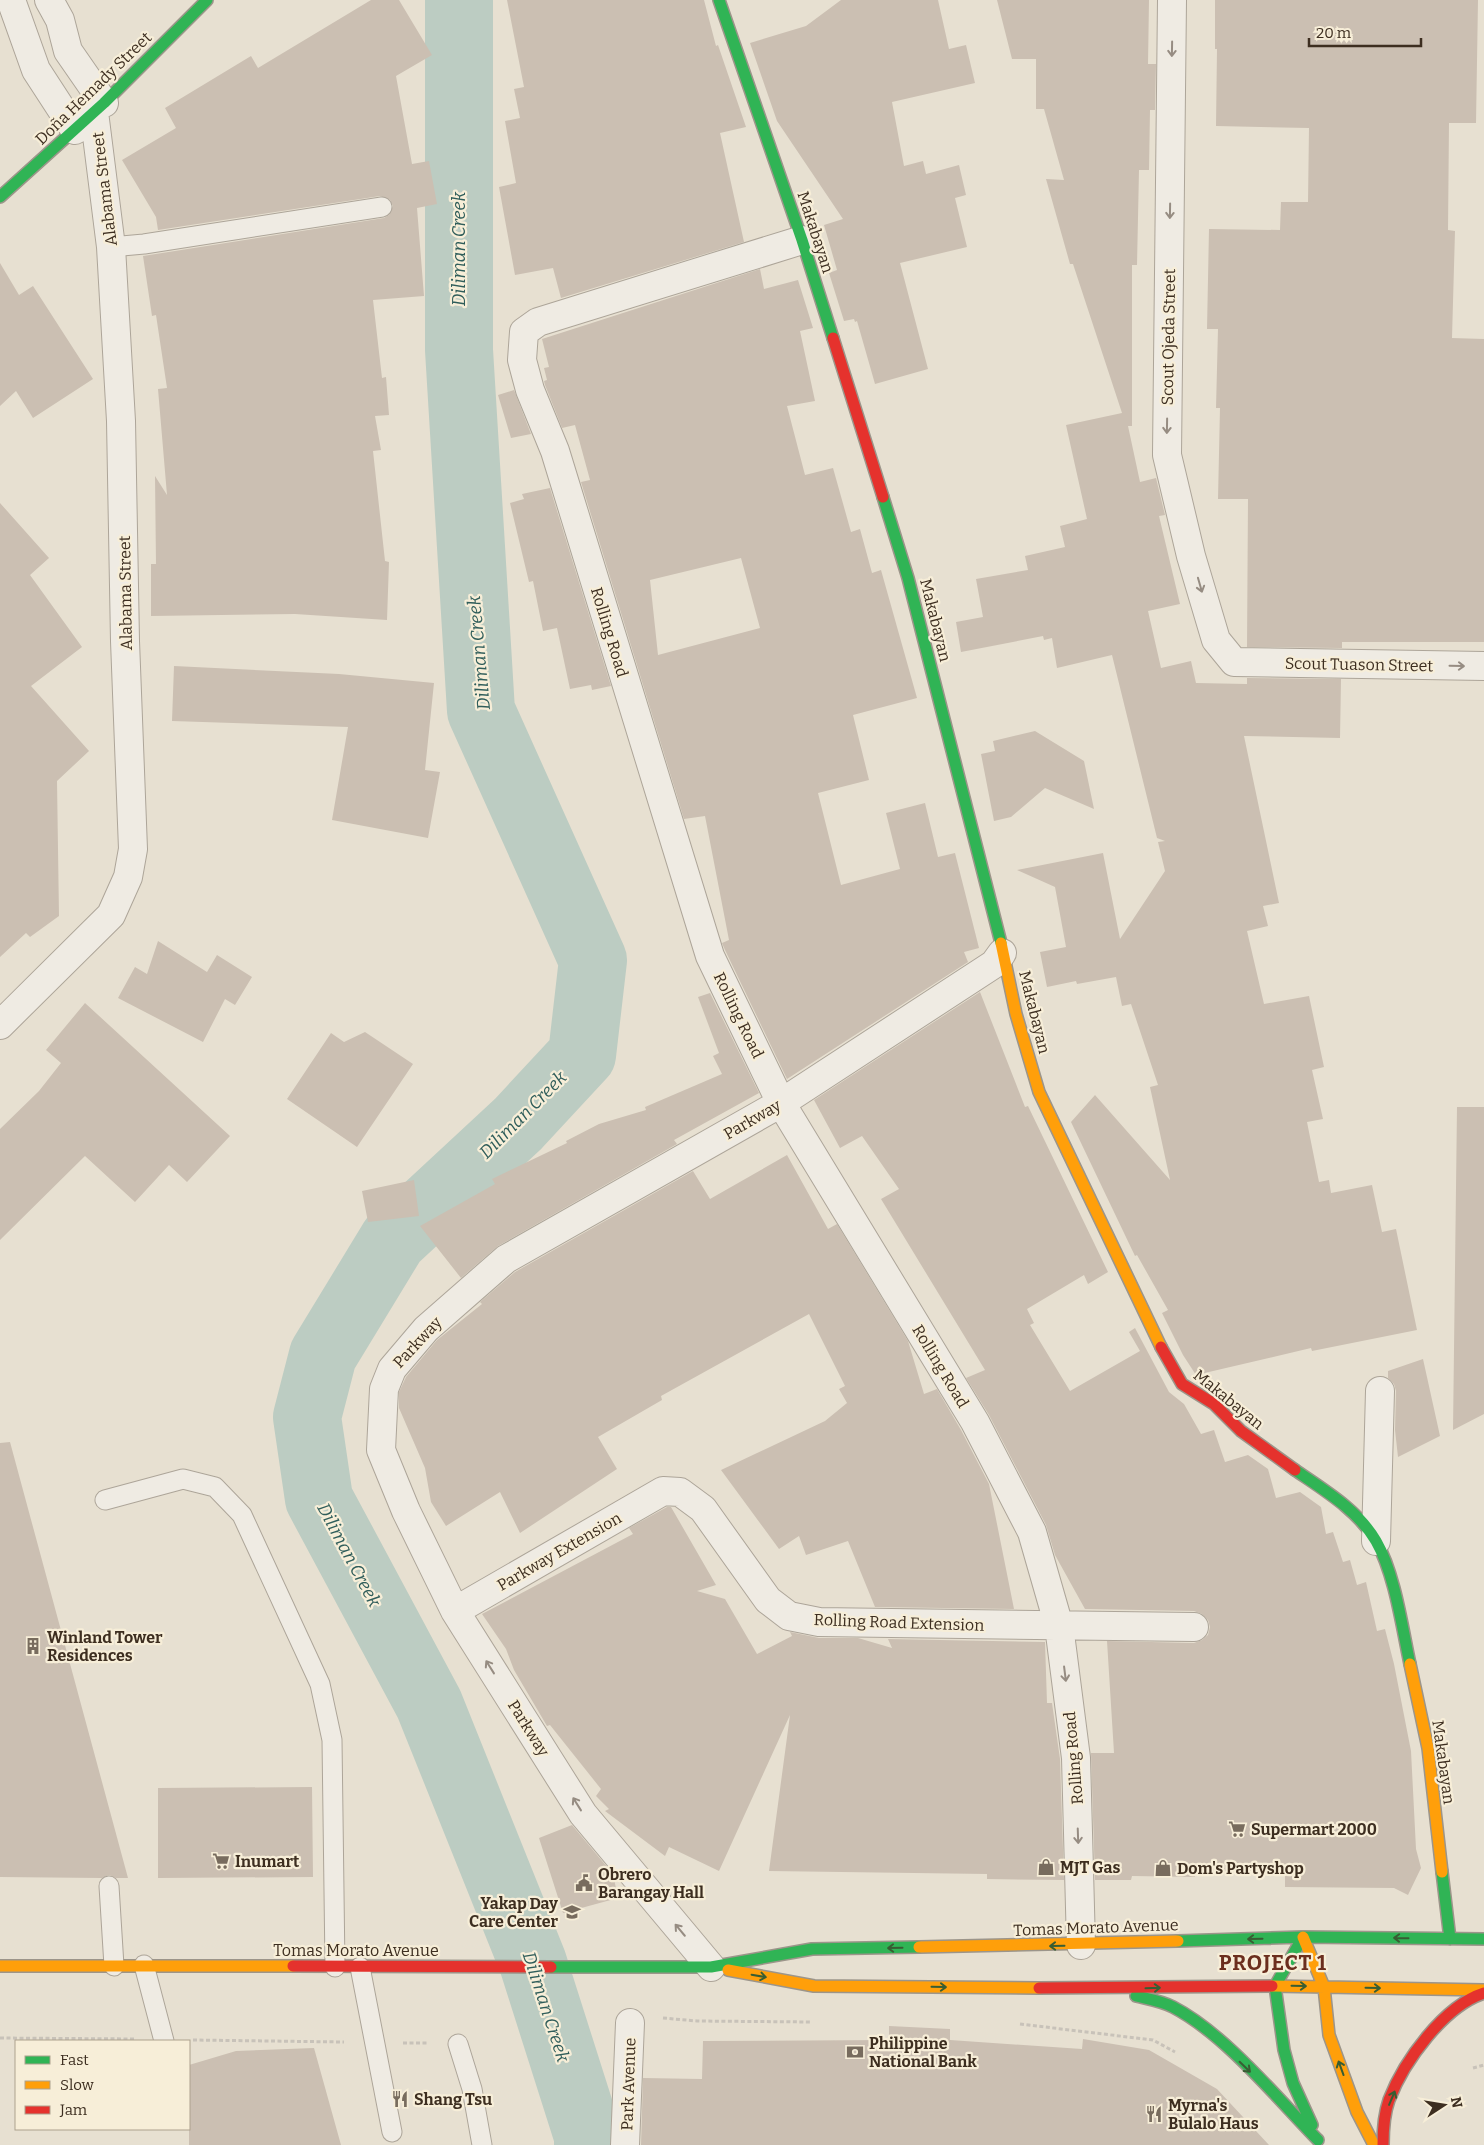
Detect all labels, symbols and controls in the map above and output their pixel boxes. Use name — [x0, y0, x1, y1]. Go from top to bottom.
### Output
scale bar — [1309, 15, 1422, 47]
text: 20 m — [1316, 24, 1352, 42]
street label: Doña Hemady Street — [31, 28, 155, 149]
one-way arrow — [1167, 40, 1177, 56]
street label: Alabama Street — [88, 131, 121, 247]
street label: Makabayan — [793, 189, 838, 275]
water label: Diliman Creek — [448, 191, 470, 306]
one-way arrow — [1165, 202, 1175, 219]
street label: Scout Ojeda Street — [1158, 268, 1179, 406]
one-way arrow — [1162, 418, 1172, 434]
street label: Alabama Street — [115, 535, 136, 650]
one-way arrow — [1195, 576, 1205, 592]
street label: Makabayan — [916, 577, 955, 664]
street label: Rolling Road — [587, 585, 632, 680]
water label: Diliman Creek — [463, 595, 495, 711]
street label: Scout Tuason Street — [1285, 654, 1434, 675]
one-way arrow — [1449, 661, 1465, 671]
street label: Rolling Road — [710, 969, 768, 1062]
street label: Makabayan — [1015, 969, 1054, 1056]
water label: Diliman Creek — [475, 1067, 571, 1163]
street label: Parkway — [720, 1095, 785, 1143]
street label: Parkway — [389, 1313, 446, 1372]
street label: Rolling Road — [908, 1321, 973, 1412]
street label: Makabayan — [1190, 1365, 1268, 1433]
water label: Diliman Creek — [312, 1499, 386, 1611]
street label: Parkway Extension — [494, 1508, 625, 1595]
street label: Rolling Road Extension — [813, 1610, 985, 1635]
place label: Winland Tower Residences — [47, 1628, 163, 1665]
building icon: Winland Tower Residences — [23, 1636, 43, 1656]
one-way arrow — [485, 1660, 495, 1674]
one-way arrow — [1060, 1666, 1070, 1682]
street label: Parkway — [504, 1697, 554, 1760]
street label: Rolling Road — [1060, 1710, 1087, 1805]
street label: Makabayan — [1428, 1719, 1459, 1805]
one-way arrow — [571, 1798, 581, 1812]
supermarket icon: Supermart 2000 — [1227, 1819, 1247, 1839]
place label: Supermart 2000 — [1251, 1820, 1377, 1839]
one-way arrow — [1073, 1828, 1083, 1844]
supermarket icon: Inumart — [211, 1851, 231, 1871]
place label: Inumart — [235, 1852, 300, 1871]
shop icon: MJT Gas — [1036, 1857, 1056, 1877]
place label: MJT Gas — [1060, 1858, 1120, 1877]
shop icon: Dom's Partyshop — [1153, 1858, 1173, 1878]
place label: Dom's Partyshop — [1177, 1859, 1304, 1878]
place label: Obrero Barangay Hall — [598, 1865, 704, 1902]
public building icon: Obrero Barangay Hall — [574, 1873, 594, 1893]
place label: Yakap Day Care Center — [469, 1894, 558, 1931]
school or university icon: Yakap Day Care Center — [562, 1902, 582, 1922]
street label: Tomas Morato Avenue — [1013, 1915, 1179, 1940]
one-way arrow — [674, 1923, 686, 1936]
one-way arrow — [1394, 1933, 1410, 1943]
one-way arrow — [1247, 1934, 1263, 1943]
street label: Tomas Morato Avenue — [273, 1941, 439, 1960]
one-way arrow — [1050, 1941, 1066, 1951]
one-way arrow — [887, 1943, 904, 1953]
water label: Diliman Creek — [518, 1949, 574, 2065]
district label: PROJECT 1 — [1219, 1950, 1327, 1976]
one-way arrow — [751, 1971, 767, 1981]
one-way arrow — [1291, 1981, 1307, 1991]
one-way arrow — [930, 1982, 946, 1992]
one-way arrow — [1145, 1983, 1161, 1993]
one-way arrow — [1364, 1983, 1381, 1993]
place label: Philippine National Bank — [869, 2034, 977, 2071]
street label: Park Avenue — [617, 2037, 640, 2131]
legend — [15, 2040, 190, 2130]
bank icon: Philippine National Bank — [845, 2042, 865, 2062]
text: Fast — [60, 2051, 89, 2069]
one-way arrow — [1239, 2061, 1252, 2073]
one-way arrow — [1336, 2061, 1345, 2076]
text: Slow — [60, 2076, 95, 2094]
north arrow — [1419, 2080, 1469, 2130]
restaurant icon: Shang Tsu — [390, 2089, 410, 2109]
place label: Shang Tsu — [414, 2090, 492, 2109]
one-way arrow — [1387, 2091, 1397, 2106]
text: N — [1447, 2095, 1466, 2110]
place label: Myrna's Bulalo Haus — [1168, 2096, 1259, 2133]
text: Jam — [59, 2101, 88, 2119]
restaurant icon: Myrna's Bulalo Haus — [1144, 2104, 1164, 2124]

